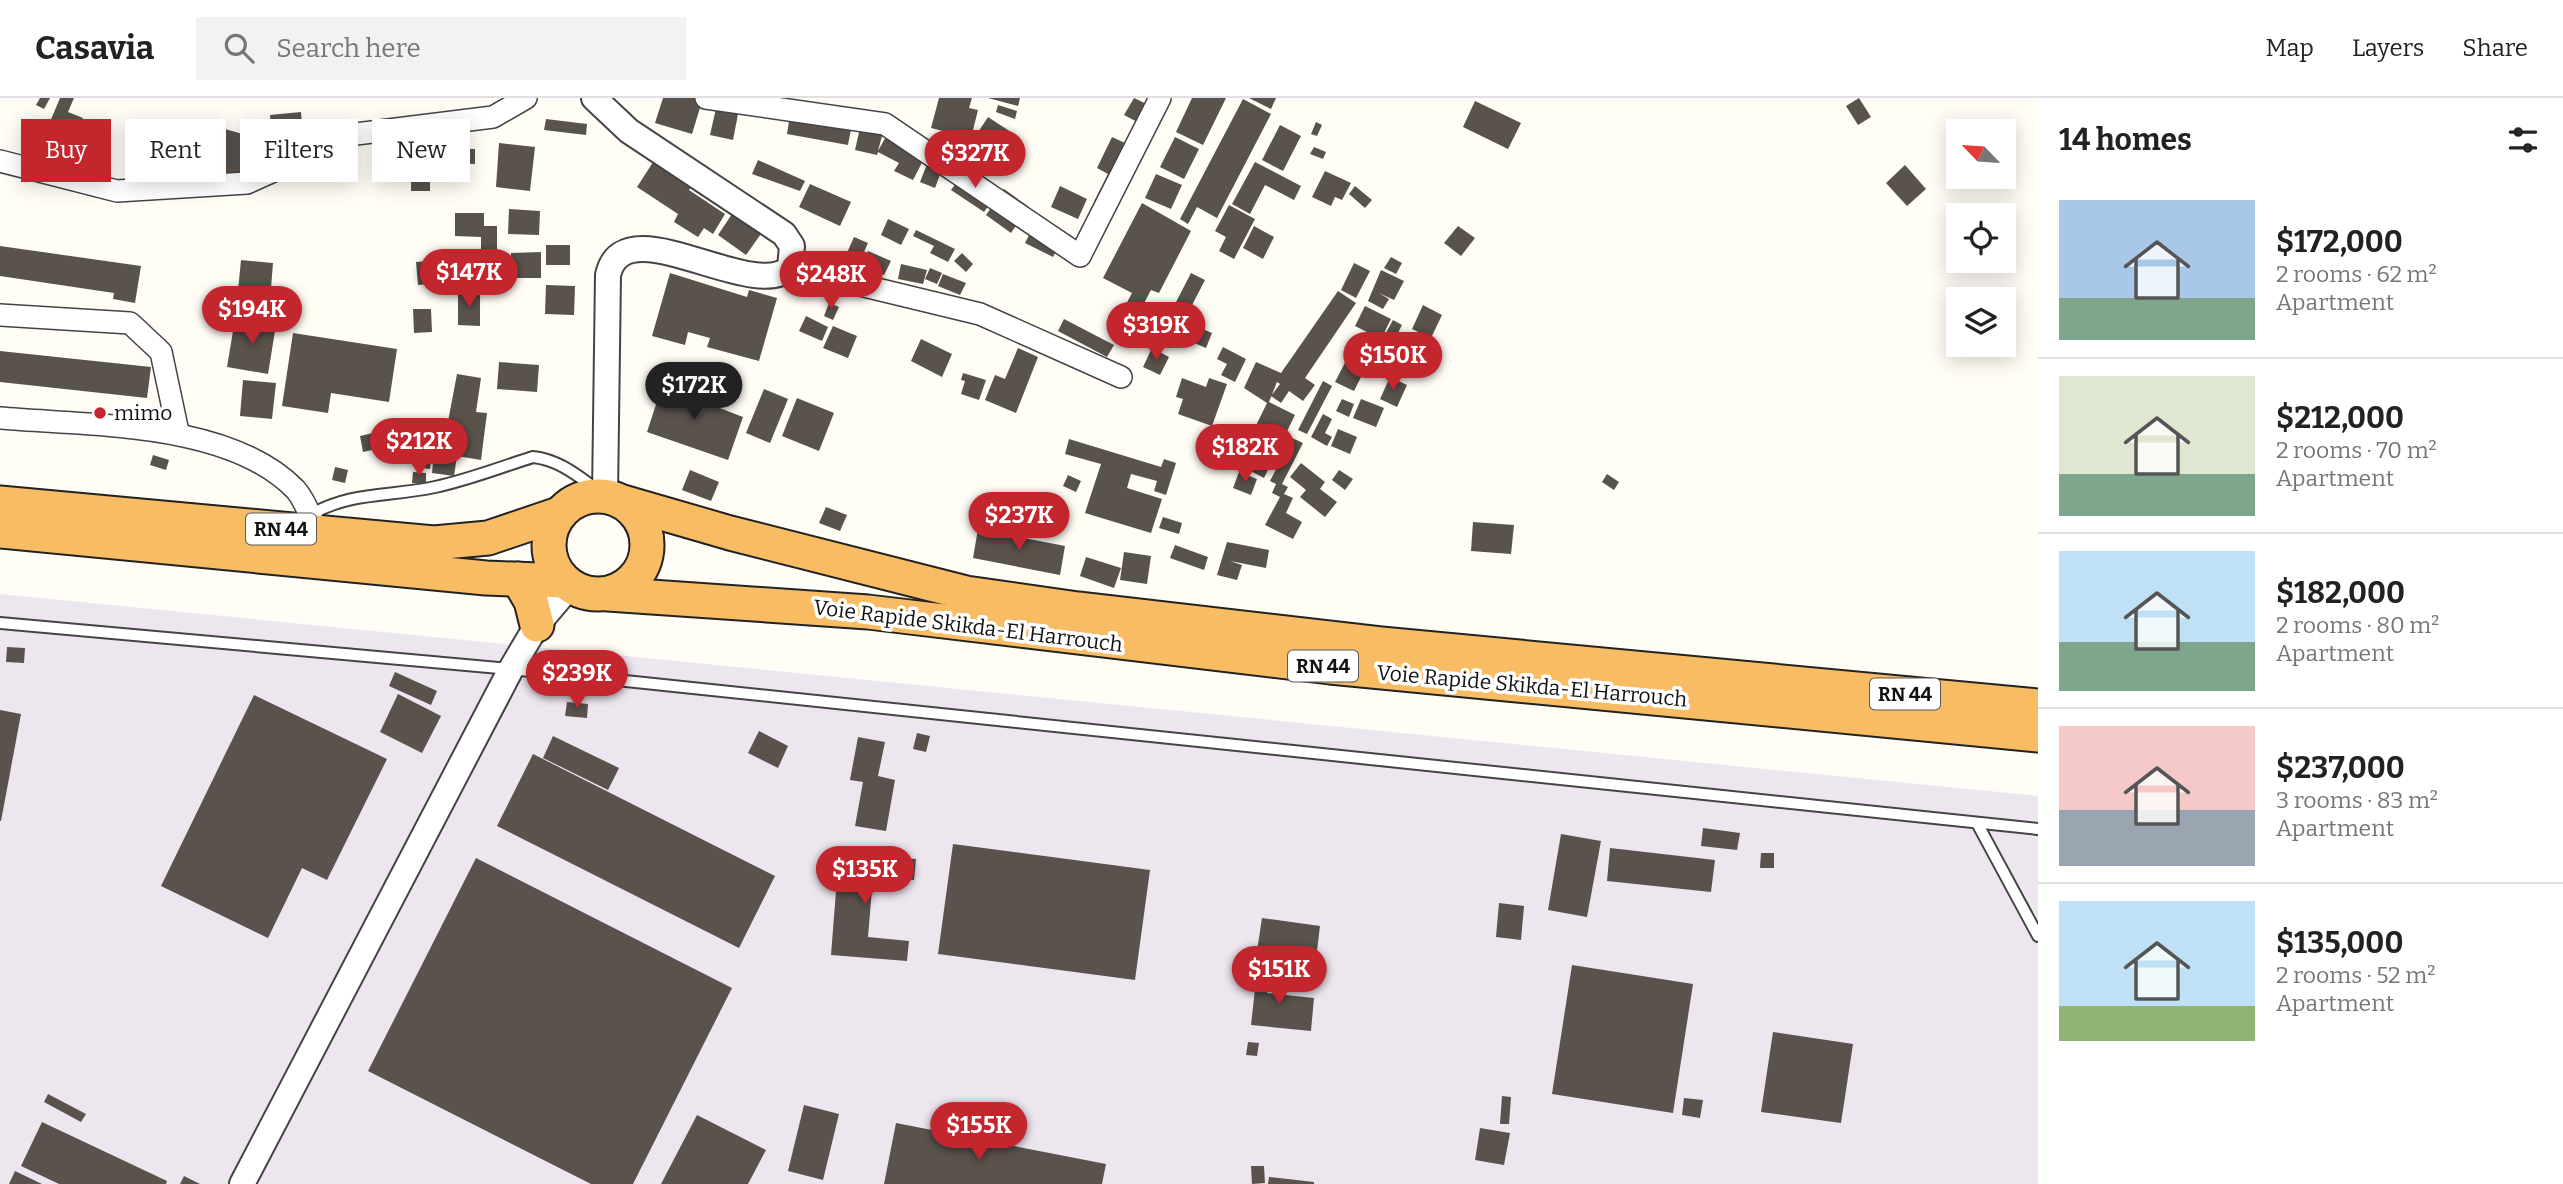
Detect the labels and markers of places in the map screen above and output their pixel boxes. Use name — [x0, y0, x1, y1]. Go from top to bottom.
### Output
pin: $327K — [926, 130, 1024, 190]
pin: $147K — [420, 250, 518, 309]
pin: $248K — [782, 252, 880, 311]
pin: $194K — [203, 286, 301, 346]
pin: $319K — [1107, 302, 1205, 362]
pin: $150K — [1344, 332, 1442, 392]
pin: $172K — [645, 362, 743, 422]
place label: mimo — [114, 400, 172, 426]
marker: mimo — [92, 405, 108, 421]
pin: $212K — [370, 418, 468, 478]
pin: $182K — [1196, 424, 1294, 484]
pin: $237K — [970, 492, 1068, 552]
pin: $239K — [528, 650, 626, 710]
pin: $135K — [816, 846, 914, 906]
pin: $151K — [1230, 946, 1328, 1006]
pin: $155K — [930, 1102, 1028, 1162]

